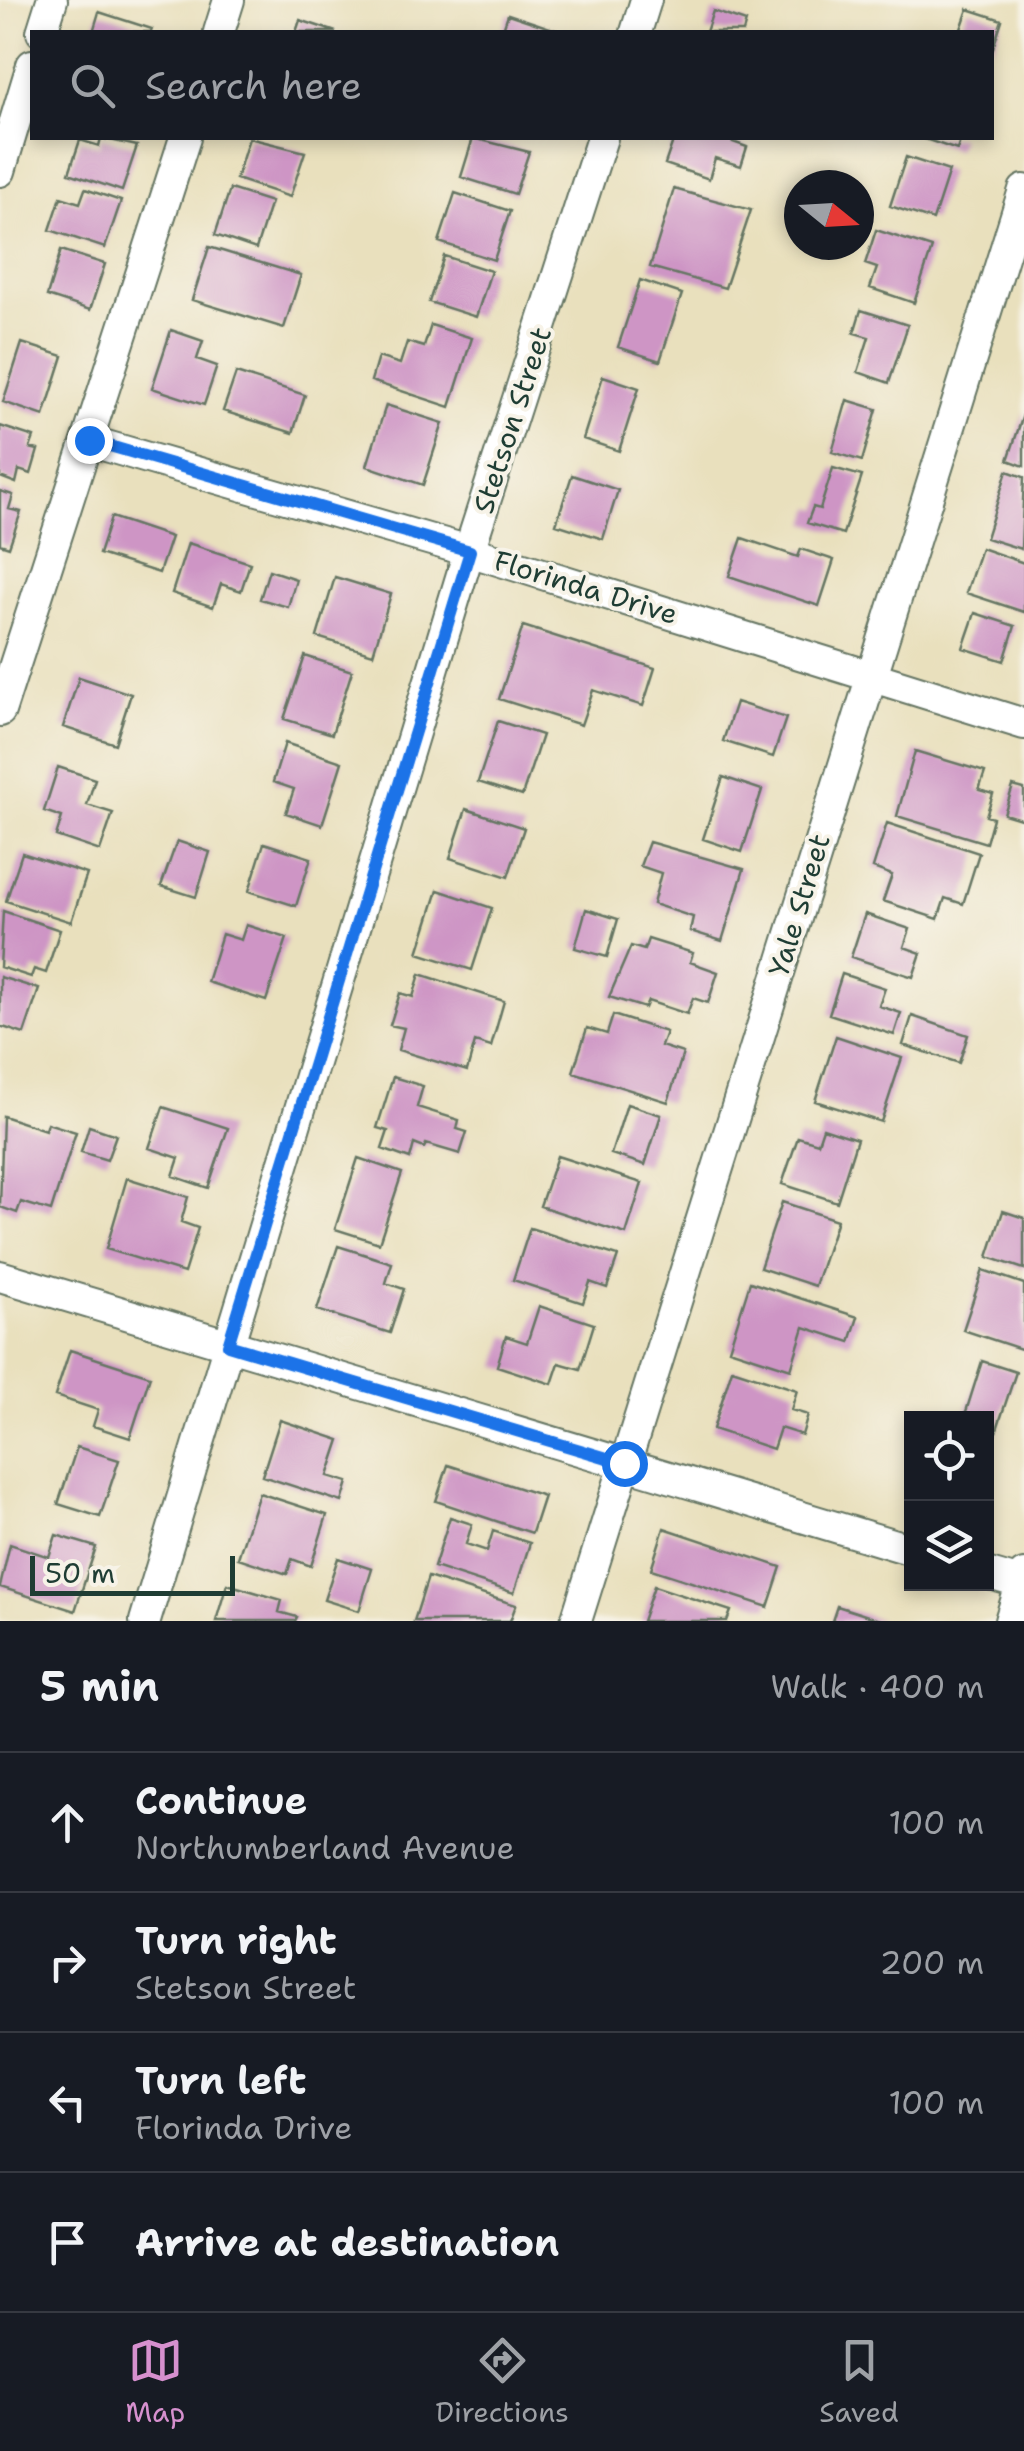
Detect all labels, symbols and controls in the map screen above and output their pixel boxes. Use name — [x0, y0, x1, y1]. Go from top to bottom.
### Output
search box — [30, 30, 994, 140]
icon: search — [65, 58, 120, 113]
text: Search here — [145, 60, 362, 111]
north arrow — [784, 170, 874, 260]
street label: Stetson Street — [464, 322, 560, 518]
route end — [67, 418, 113, 464]
street label: Florinda Drive — [490, 541, 682, 633]
street label: Yale Street — [759, 829, 839, 981]
map controls — [904, 1411, 994, 1591]
button: locate — [904, 1411, 994, 1501]
route start — [602, 1441, 648, 1487]
button: layers — [904, 1501, 994, 1591]
scale bar — [30, 1551, 235, 1596]
text: 50 m — [45, 1554, 115, 1592]
text: 5 min — [40, 1658, 159, 1714]
text: Walk · 400 m — [771, 1665, 984, 1708]
text: Continue — [135, 1775, 307, 1826]
icon: ahead — [40, 1795, 95, 1850]
text: 100 m — [888, 1801, 984, 1844]
text: Northumberland Avenue — [135, 1826, 515, 1869]
text: Turn right — [135, 1915, 337, 1966]
icon: right — [40, 1935, 95, 1990]
text: 200 m — [880, 1941, 984, 1984]
text: Stetson Street — [135, 1966, 357, 2009]
text: Turn left — [135, 2055, 307, 2106]
icon: left — [40, 2075, 95, 2130]
text: 100 m — [888, 2081, 984, 2124]
text: Florinda Drive — [135, 2106, 352, 2149]
icon: arrive — [40, 2215, 95, 2270]
text: Arrive at destination — [135, 2217, 559, 2268]
tab: Map — [125, 2333, 185, 2431]
tab: Directions — [436, 2333, 569, 2431]
tab: Saved — [819, 2333, 899, 2431]

